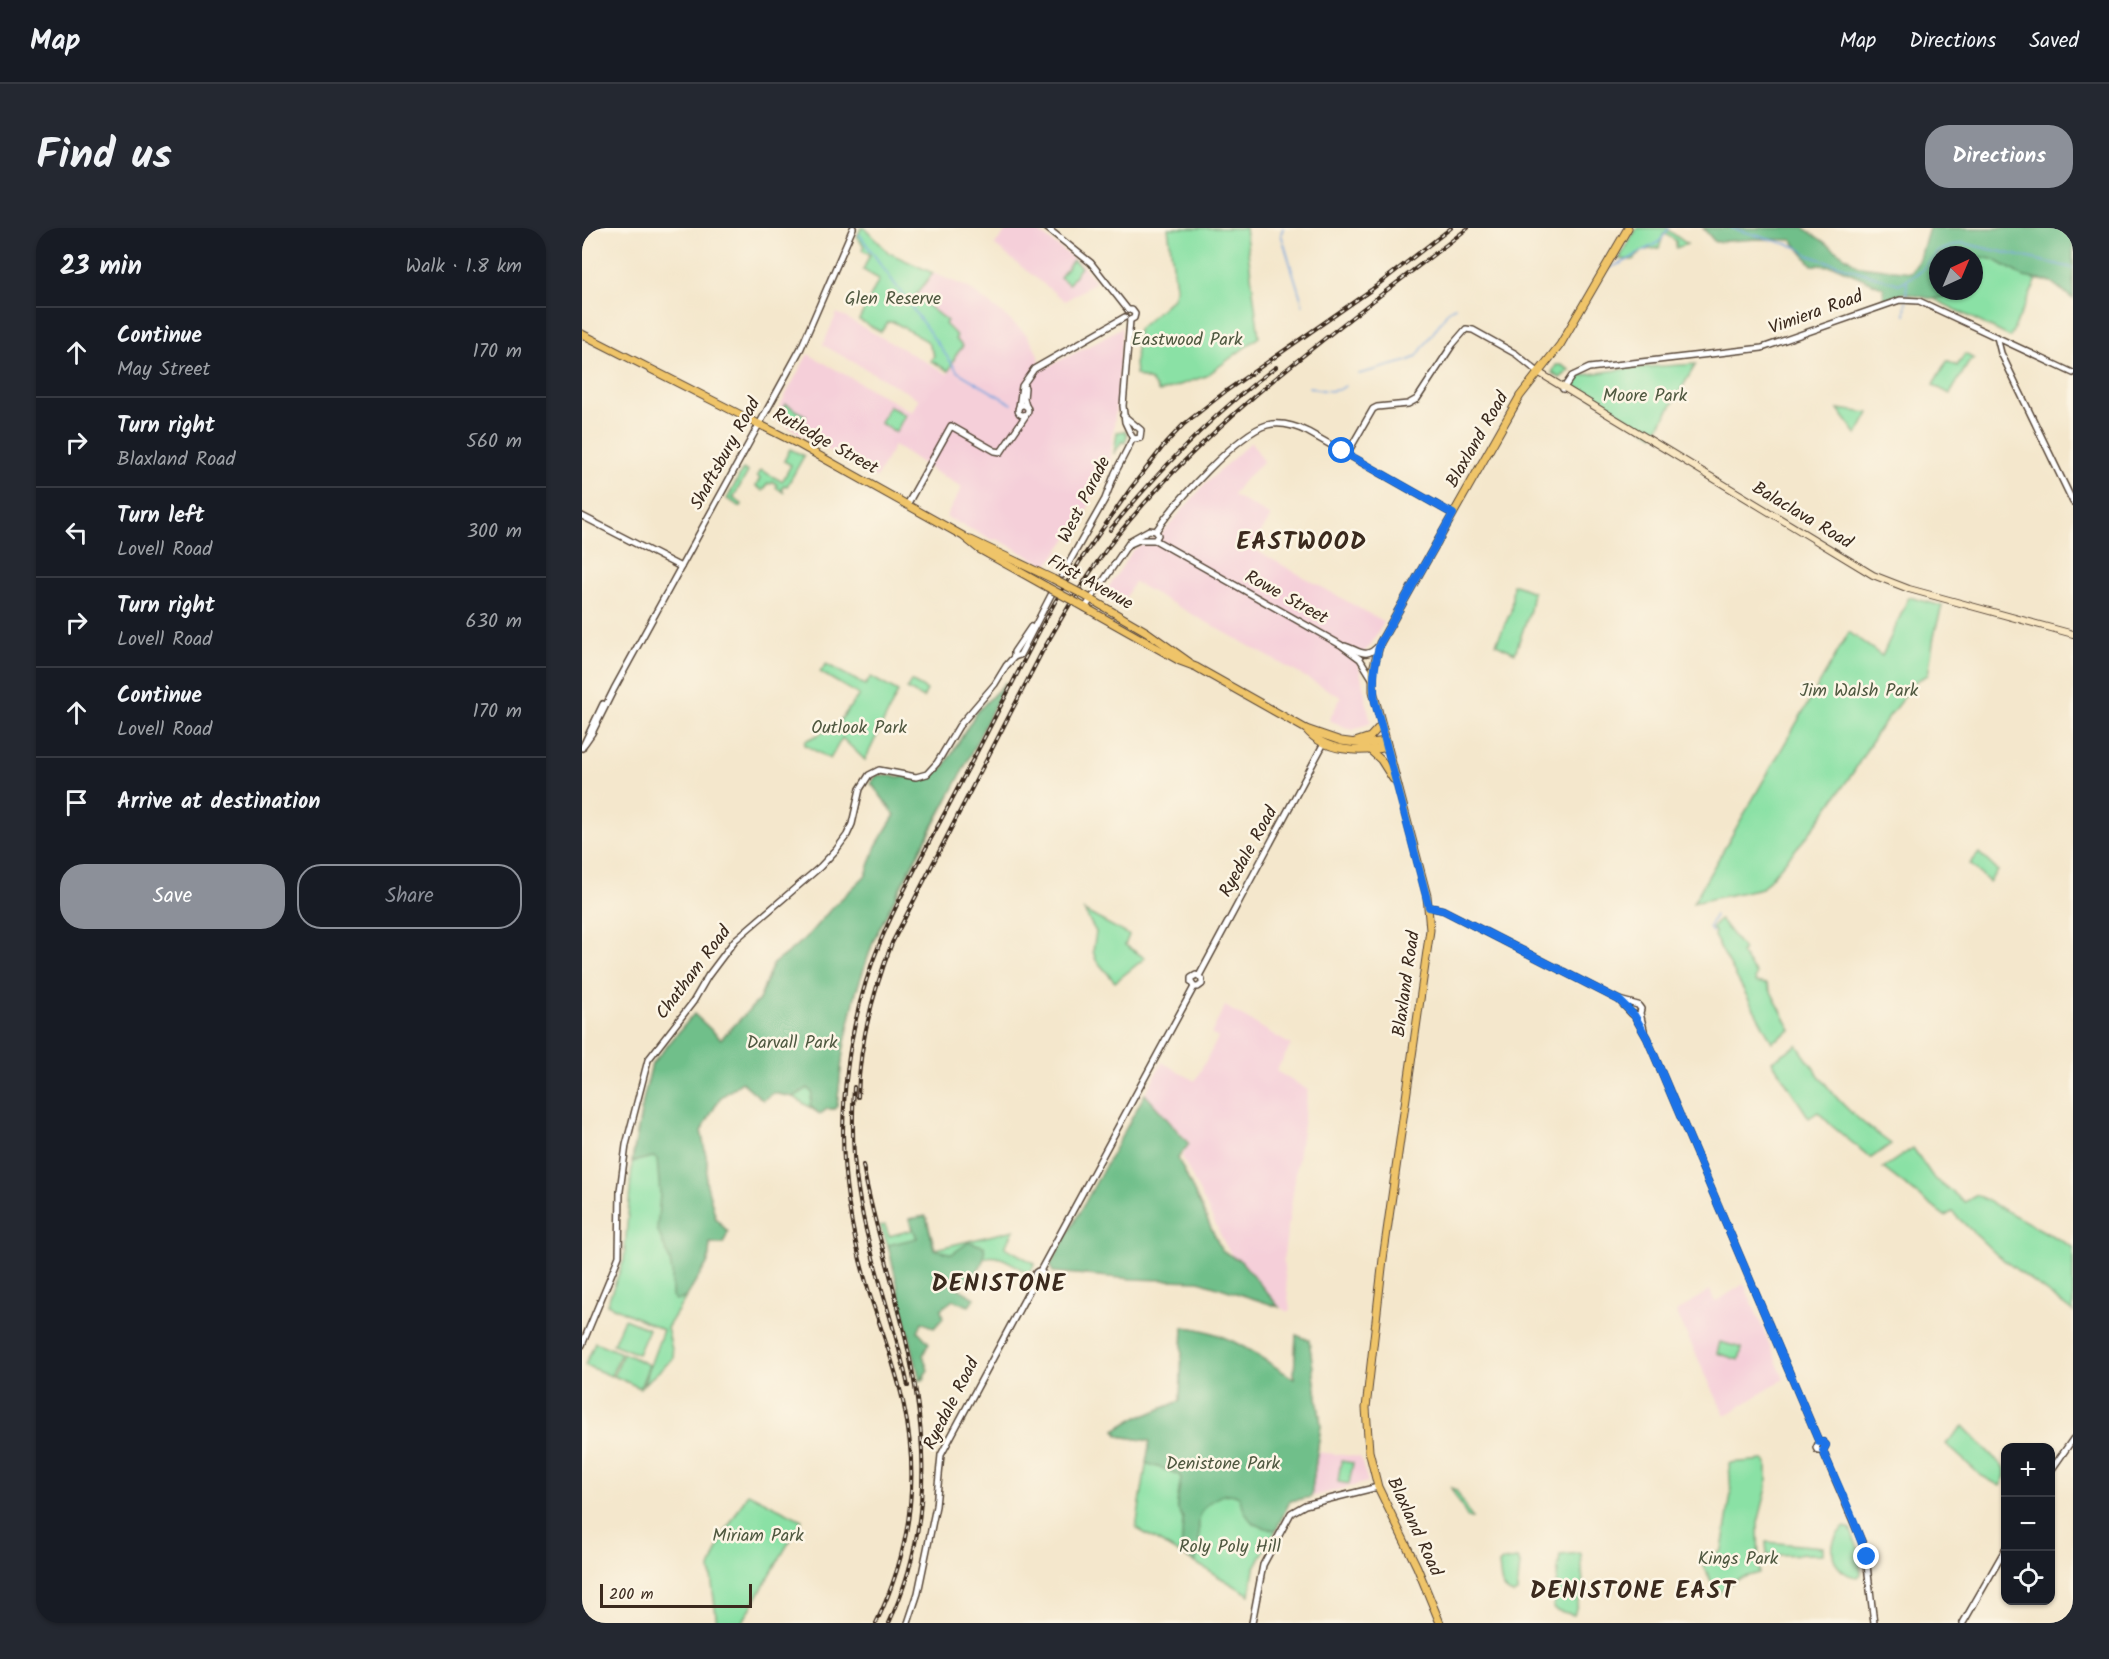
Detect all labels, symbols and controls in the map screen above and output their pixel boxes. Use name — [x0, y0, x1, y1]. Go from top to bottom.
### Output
text: Map — [30, 19, 81, 64]
text: Map — [1840, 25, 1876, 58]
text: Directions — [1909, 25, 1996, 58]
text: Saved — [2029, 25, 2079, 58]
text: Find us — [36, 123, 172, 190]
button: Directions — [1925, 125, 2073, 188]
text: 23 min — [60, 246, 142, 288]
north arrow — [1929, 246, 1983, 300]
text: Walk · 1.8 km — [406, 251, 522, 283]
street label: Vimiera Road — [1765, 282, 1868, 343]
park label: Glen Reserve — [845, 285, 941, 314]
text: Continue — [117, 319, 202, 354]
park label: Eastwood Park — [1132, 326, 1243, 355]
icon: ahead — [60, 336, 93, 369]
text: 170 m — [473, 336, 522, 368]
text: May Street — [117, 354, 210, 386]
park label: Moore Park — [1603, 382, 1688, 411]
street label: Blaxland Road — [1439, 386, 1518, 493]
street label: Shaftsbury Road — [683, 391, 769, 516]
street label: Rutledge Street — [767, 401, 884, 484]
text: Turn right — [117, 409, 215, 444]
icon: right — [60, 426, 93, 459]
text: 560 m — [466, 426, 522, 458]
route start — [1328, 437, 1354, 463]
text: Blaxland Road — [117, 444, 236, 476]
street label: West Parade — [1051, 452, 1119, 548]
street label: Balaclava Road — [1746, 474, 1859, 558]
text: Turn left — [117, 499, 204, 534]
icon: left — [60, 516, 93, 549]
text: 300 m — [467, 516, 522, 548]
district label: EASTWOOD — [1236, 523, 1368, 562]
text: Lovell Road — [117, 534, 212, 566]
street label: First Avenue — [1042, 547, 1138, 619]
street label: Rowe Street — [1239, 563, 1334, 633]
text: Turn right — [117, 589, 215, 624]
icon: right — [60, 606, 93, 639]
text: 630 m — [466, 606, 522, 638]
text: Lovell Road — [117, 624, 212, 656]
park label: Jim Walsh Park — [1800, 677, 1919, 706]
text: Continue — [117, 679, 202, 714]
icon: ahead — [60, 696, 93, 729]
text: 170 m — [473, 696, 522, 728]
text: Lovell Road — [117, 714, 212, 746]
park label: Outlook Park — [811, 714, 907, 743]
text: Arrive at destination — [117, 785, 320, 820]
icon: arrive — [60, 786, 93, 819]
street label: Ryedale Road — [1212, 800, 1286, 903]
button: Save — [60, 864, 285, 929]
button: Share — [297, 864, 522, 929]
street label: Chatham Road — [649, 919, 740, 1026]
street label: Blaxland Road — [1385, 928, 1429, 1039]
park label: Darvall Park — [747, 1029, 838, 1058]
district label: DENISTONE — [932, 1265, 1067, 1304]
street label: Ryedale Road — [916, 1352, 988, 1455]
map controls — [2001, 1443, 2055, 1605]
button: + — [2001, 1443, 2055, 1497]
park label: Denistone Park — [1166, 1450, 1281, 1479]
street label: Blaxland Road — [1378, 1472, 1450, 1582]
button: − — [2001, 1497, 2055, 1551]
park label: Miriam Park — [712, 1522, 804, 1551]
park label: Roly Poly Hill — [1179, 1533, 1282, 1562]
route end — [1853, 1543, 1879, 1569]
park label: Kings Park — [1698, 1545, 1779, 1574]
button: locate — [2001, 1551, 2055, 1605]
district label: DENISTONE EAST — [1530, 1572, 1737, 1611]
scale bar — [600, 1581, 752, 1608]
text: 200 m — [609, 1582, 653, 1607]

